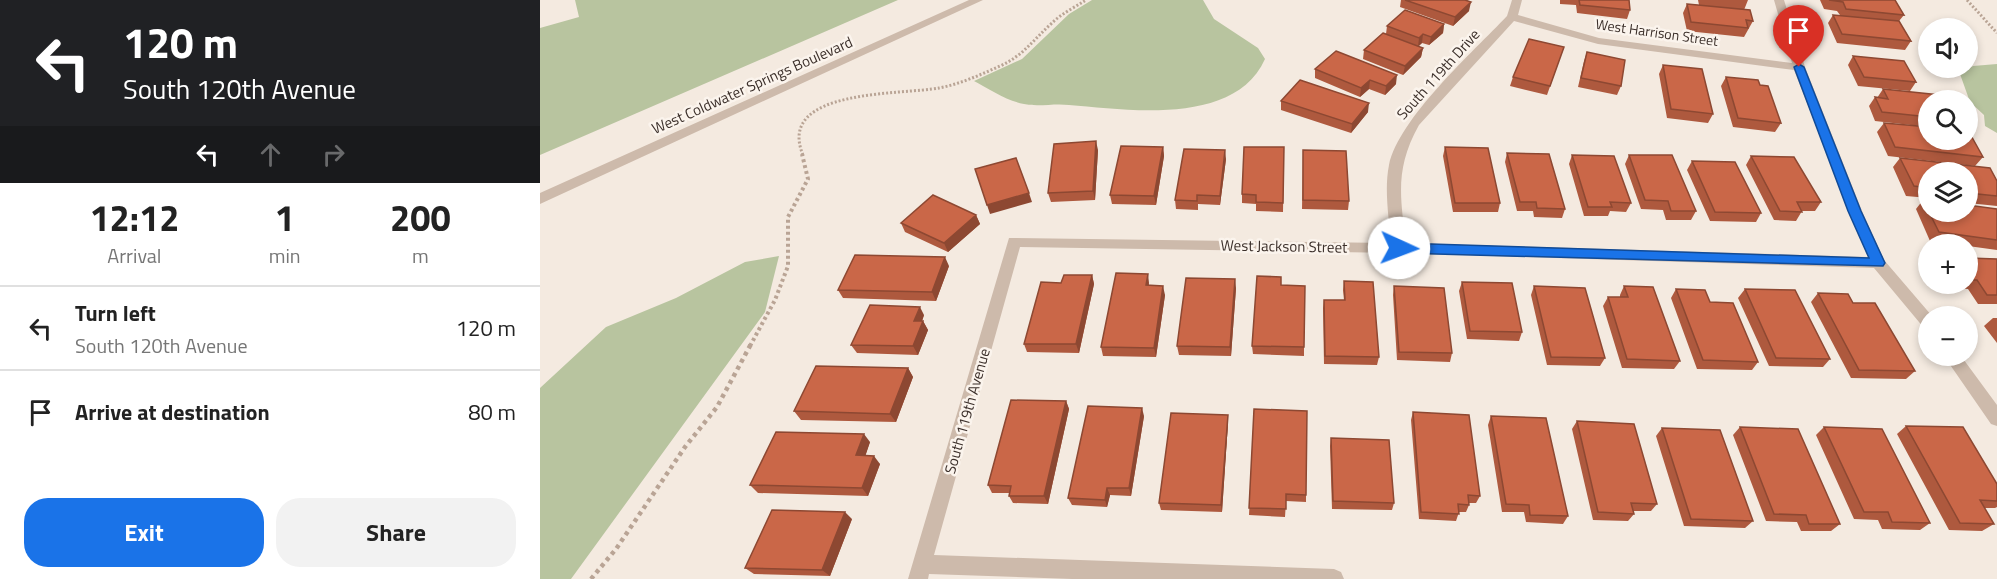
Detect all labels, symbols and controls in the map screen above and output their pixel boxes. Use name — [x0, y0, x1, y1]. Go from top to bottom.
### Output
pin — [1773, 5, 1824, 67]
text: 120 m — [123, 10, 238, 74]
street label: West Harrison Street — [1594, 13, 1720, 51]
icon: arrive — [1782, 14, 1815, 47]
map controls — [1918, 18, 1978, 366]
button: sound — [1918, 18, 1978, 78]
street label: South 119th Drive — [1391, 23, 1485, 125]
icon: left — [24, 24, 102, 102]
street label: West Coldwater Springs Boulevard — [648, 30, 856, 140]
text: South 120th Avenue — [123, 68, 356, 109]
button: search — [1918, 90, 1978, 150]
icon: left — [191, 138, 224, 171]
icon: ahead — [254, 138, 287, 171]
icon: right — [317, 138, 350, 171]
button: layers — [1918, 162, 1978, 222]
text: 12:12 — [89, 190, 179, 245]
text: 1 — [275, 190, 295, 245]
text: 200 — [390, 190, 451, 245]
position arrow — [1367, 216, 1431, 280]
street label: West Jackson Street — [1221, 233, 1348, 259]
button: + — [1918, 234, 1978, 294]
text: Arrival — [107, 240, 162, 271]
text: min — [269, 240, 301, 271]
text: m — [412, 240, 429, 271]
text: Turn left — [75, 296, 156, 330]
button: − — [1918, 306, 1978, 366]
text: 120 m — [456, 311, 516, 345]
icon: left — [24, 312, 57, 345]
text: South 120th Avenue — [75, 330, 248, 361]
street label: South 119th Avenue — [938, 346, 996, 476]
text: Arrive at destination — [75, 395, 270, 429]
text: 80 m — [468, 395, 516, 429]
icon: arrive — [24, 396, 57, 429]
button: Exit — [24, 498, 264, 567]
button: Share — [276, 498, 516, 567]

